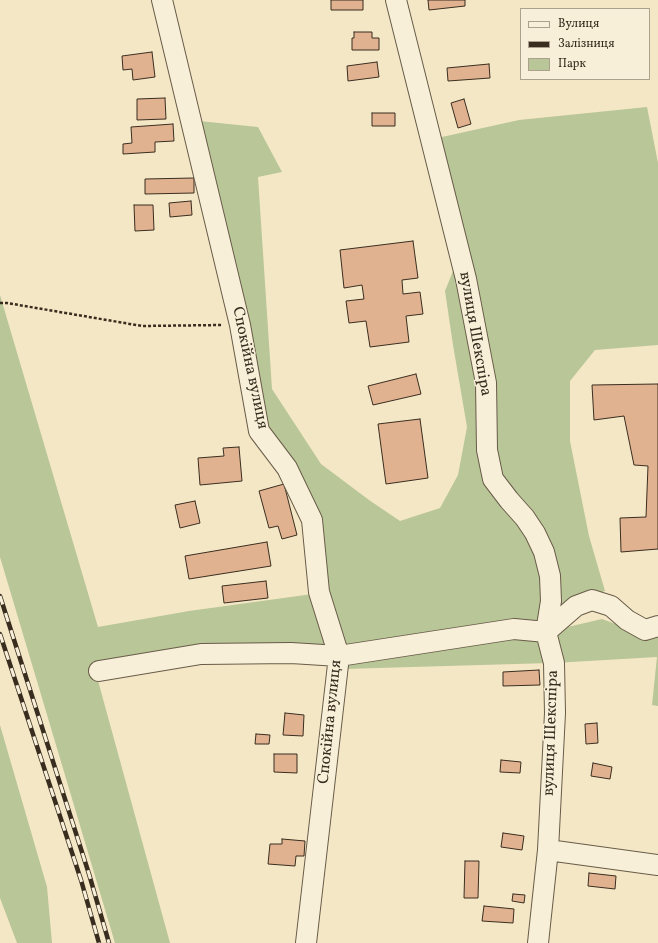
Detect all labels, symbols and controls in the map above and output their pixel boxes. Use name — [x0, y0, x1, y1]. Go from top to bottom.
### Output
legend — [520, 8, 650, 80]
text: Вулиця — [558, 16, 599, 32]
text: Залізниця — [558, 36, 614, 52]
text: Парк — [558, 56, 586, 72]
street label: вулиця Шекспіра — [454, 270, 494, 398]
street label: Спокійна вулиця — [227, 305, 271, 431]
street label: Спокійна вулиця — [315, 659, 347, 785]
street label: вулиця Шекспіра — [540, 670, 564, 796]

